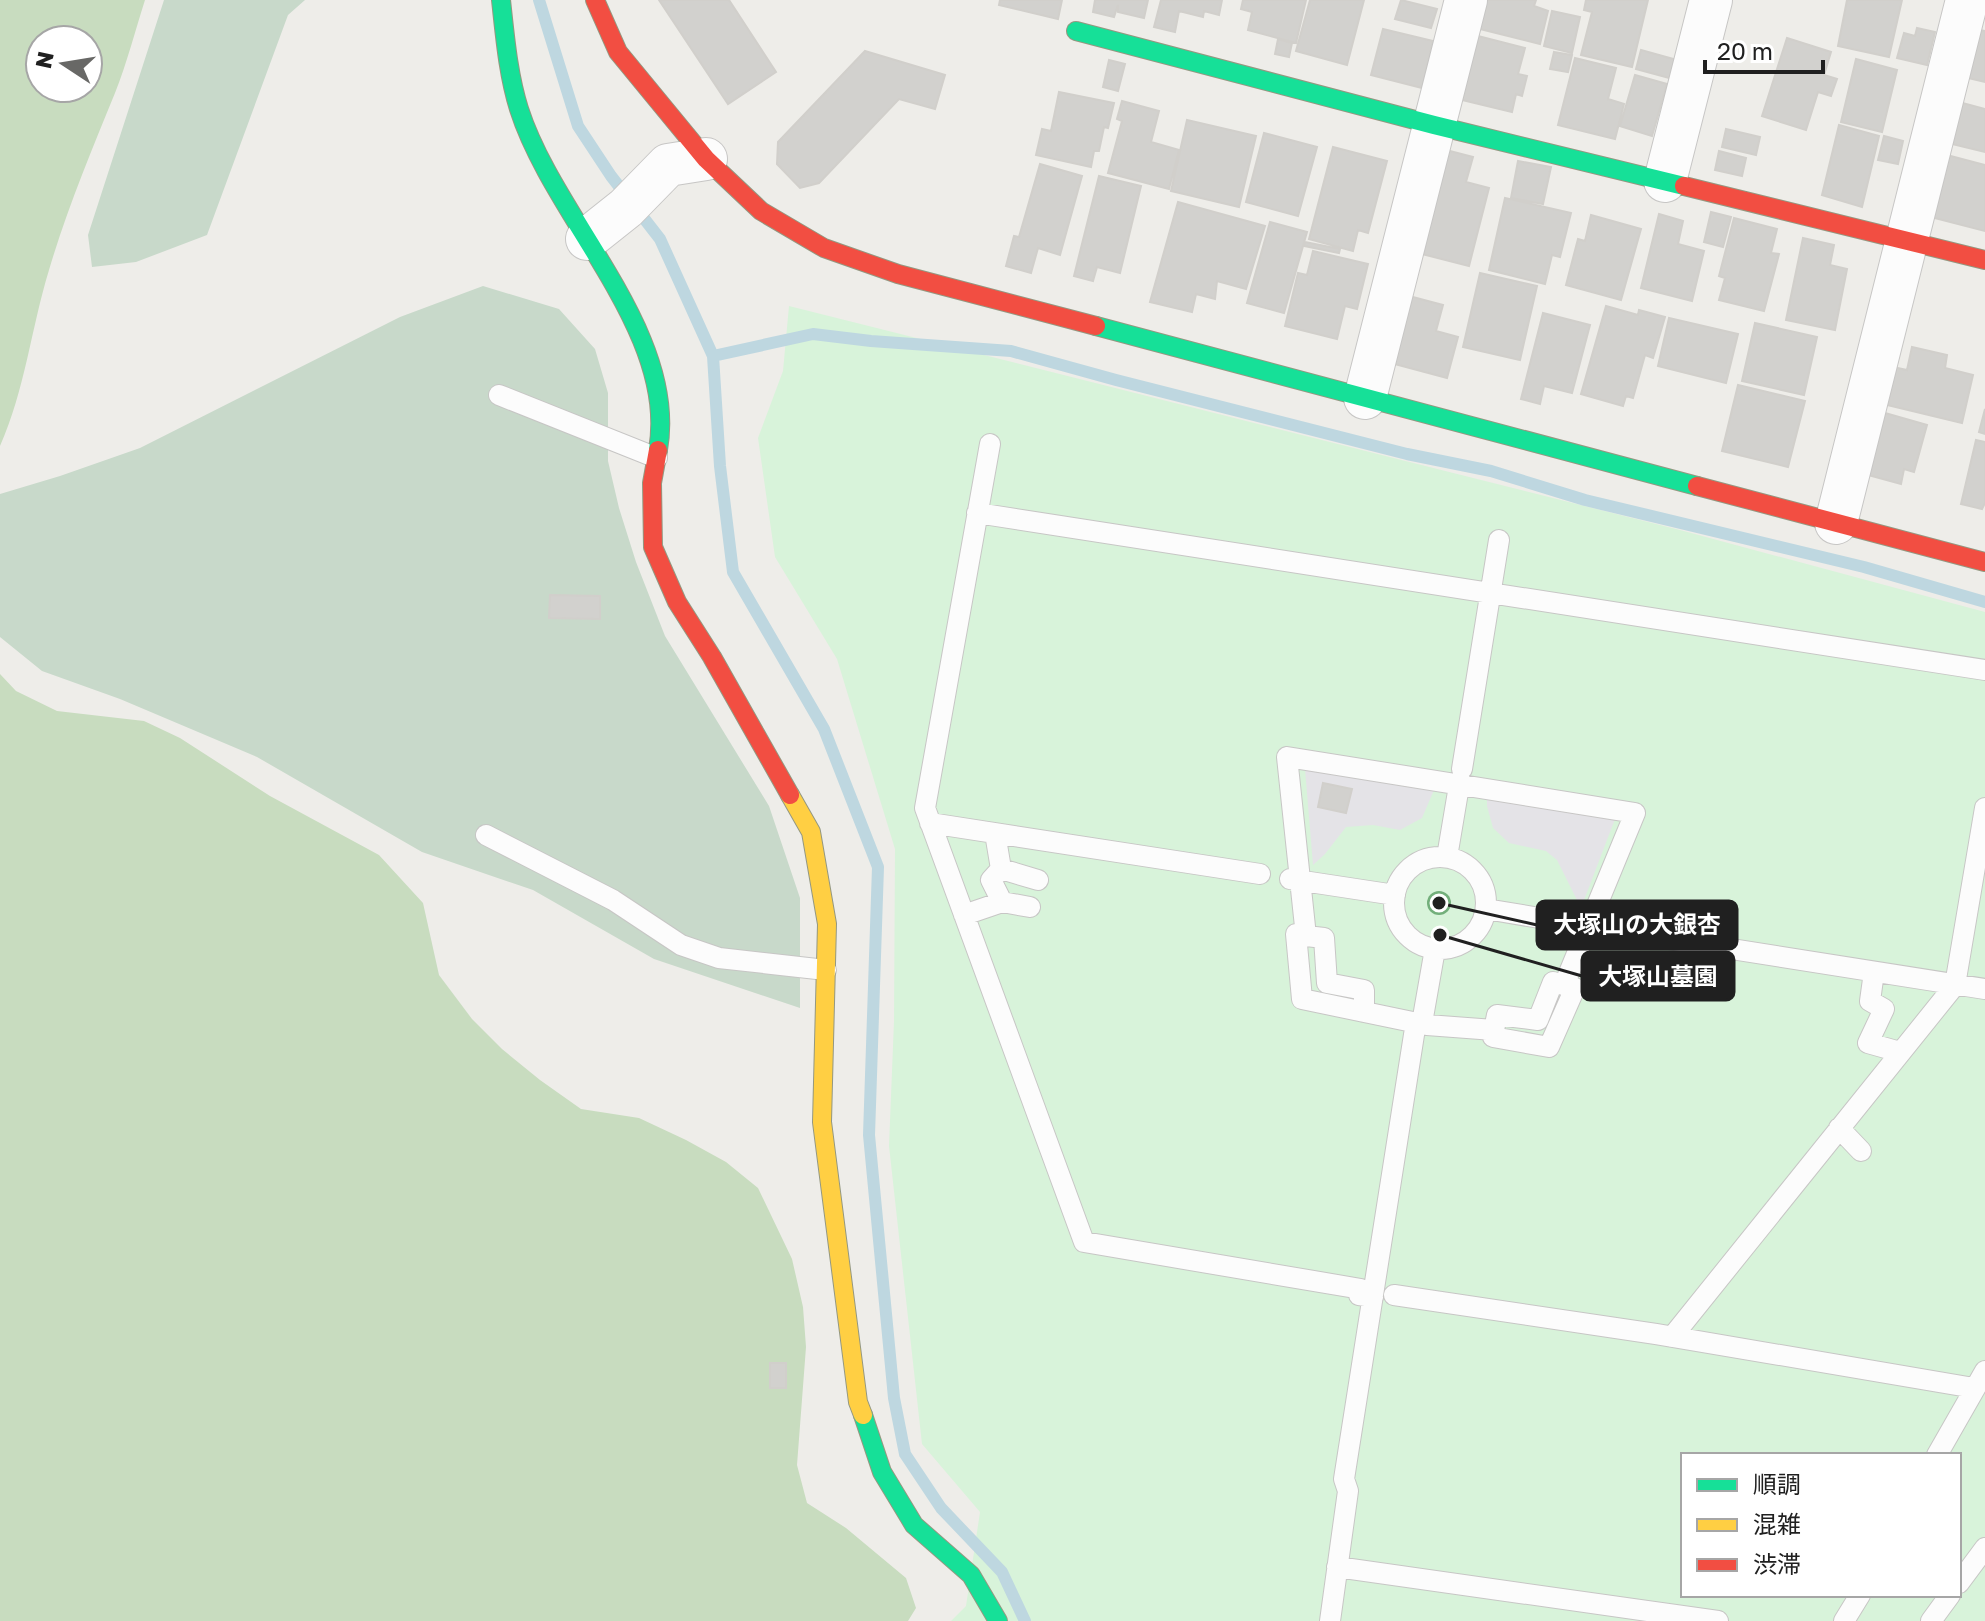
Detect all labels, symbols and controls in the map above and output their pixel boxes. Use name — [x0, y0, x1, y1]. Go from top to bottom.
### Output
north arrow — [24, 24, 104, 104]
scale bar — [1705, 24, 1823, 74]
text: 20 m — [1717, 36, 1773, 65]
text: N — [29, 49, 59, 71]
callout: 大塚山の大銀杏 — [1537, 901, 1737, 949]
text: 大塚山の大銀杏 — [1553, 909, 1721, 938]
callout: 大塚山墓園 — [1582, 952, 1734, 1000]
text: 大塚山墓園 — [1598, 961, 1718, 990]
legend — [1681, 1453, 1961, 1597]
text: 順調 — [1753, 1469, 1801, 1498]
text: 混雑 — [1753, 1509, 1801, 1538]
text: 渋滞 — [1753, 1549, 1801, 1578]

